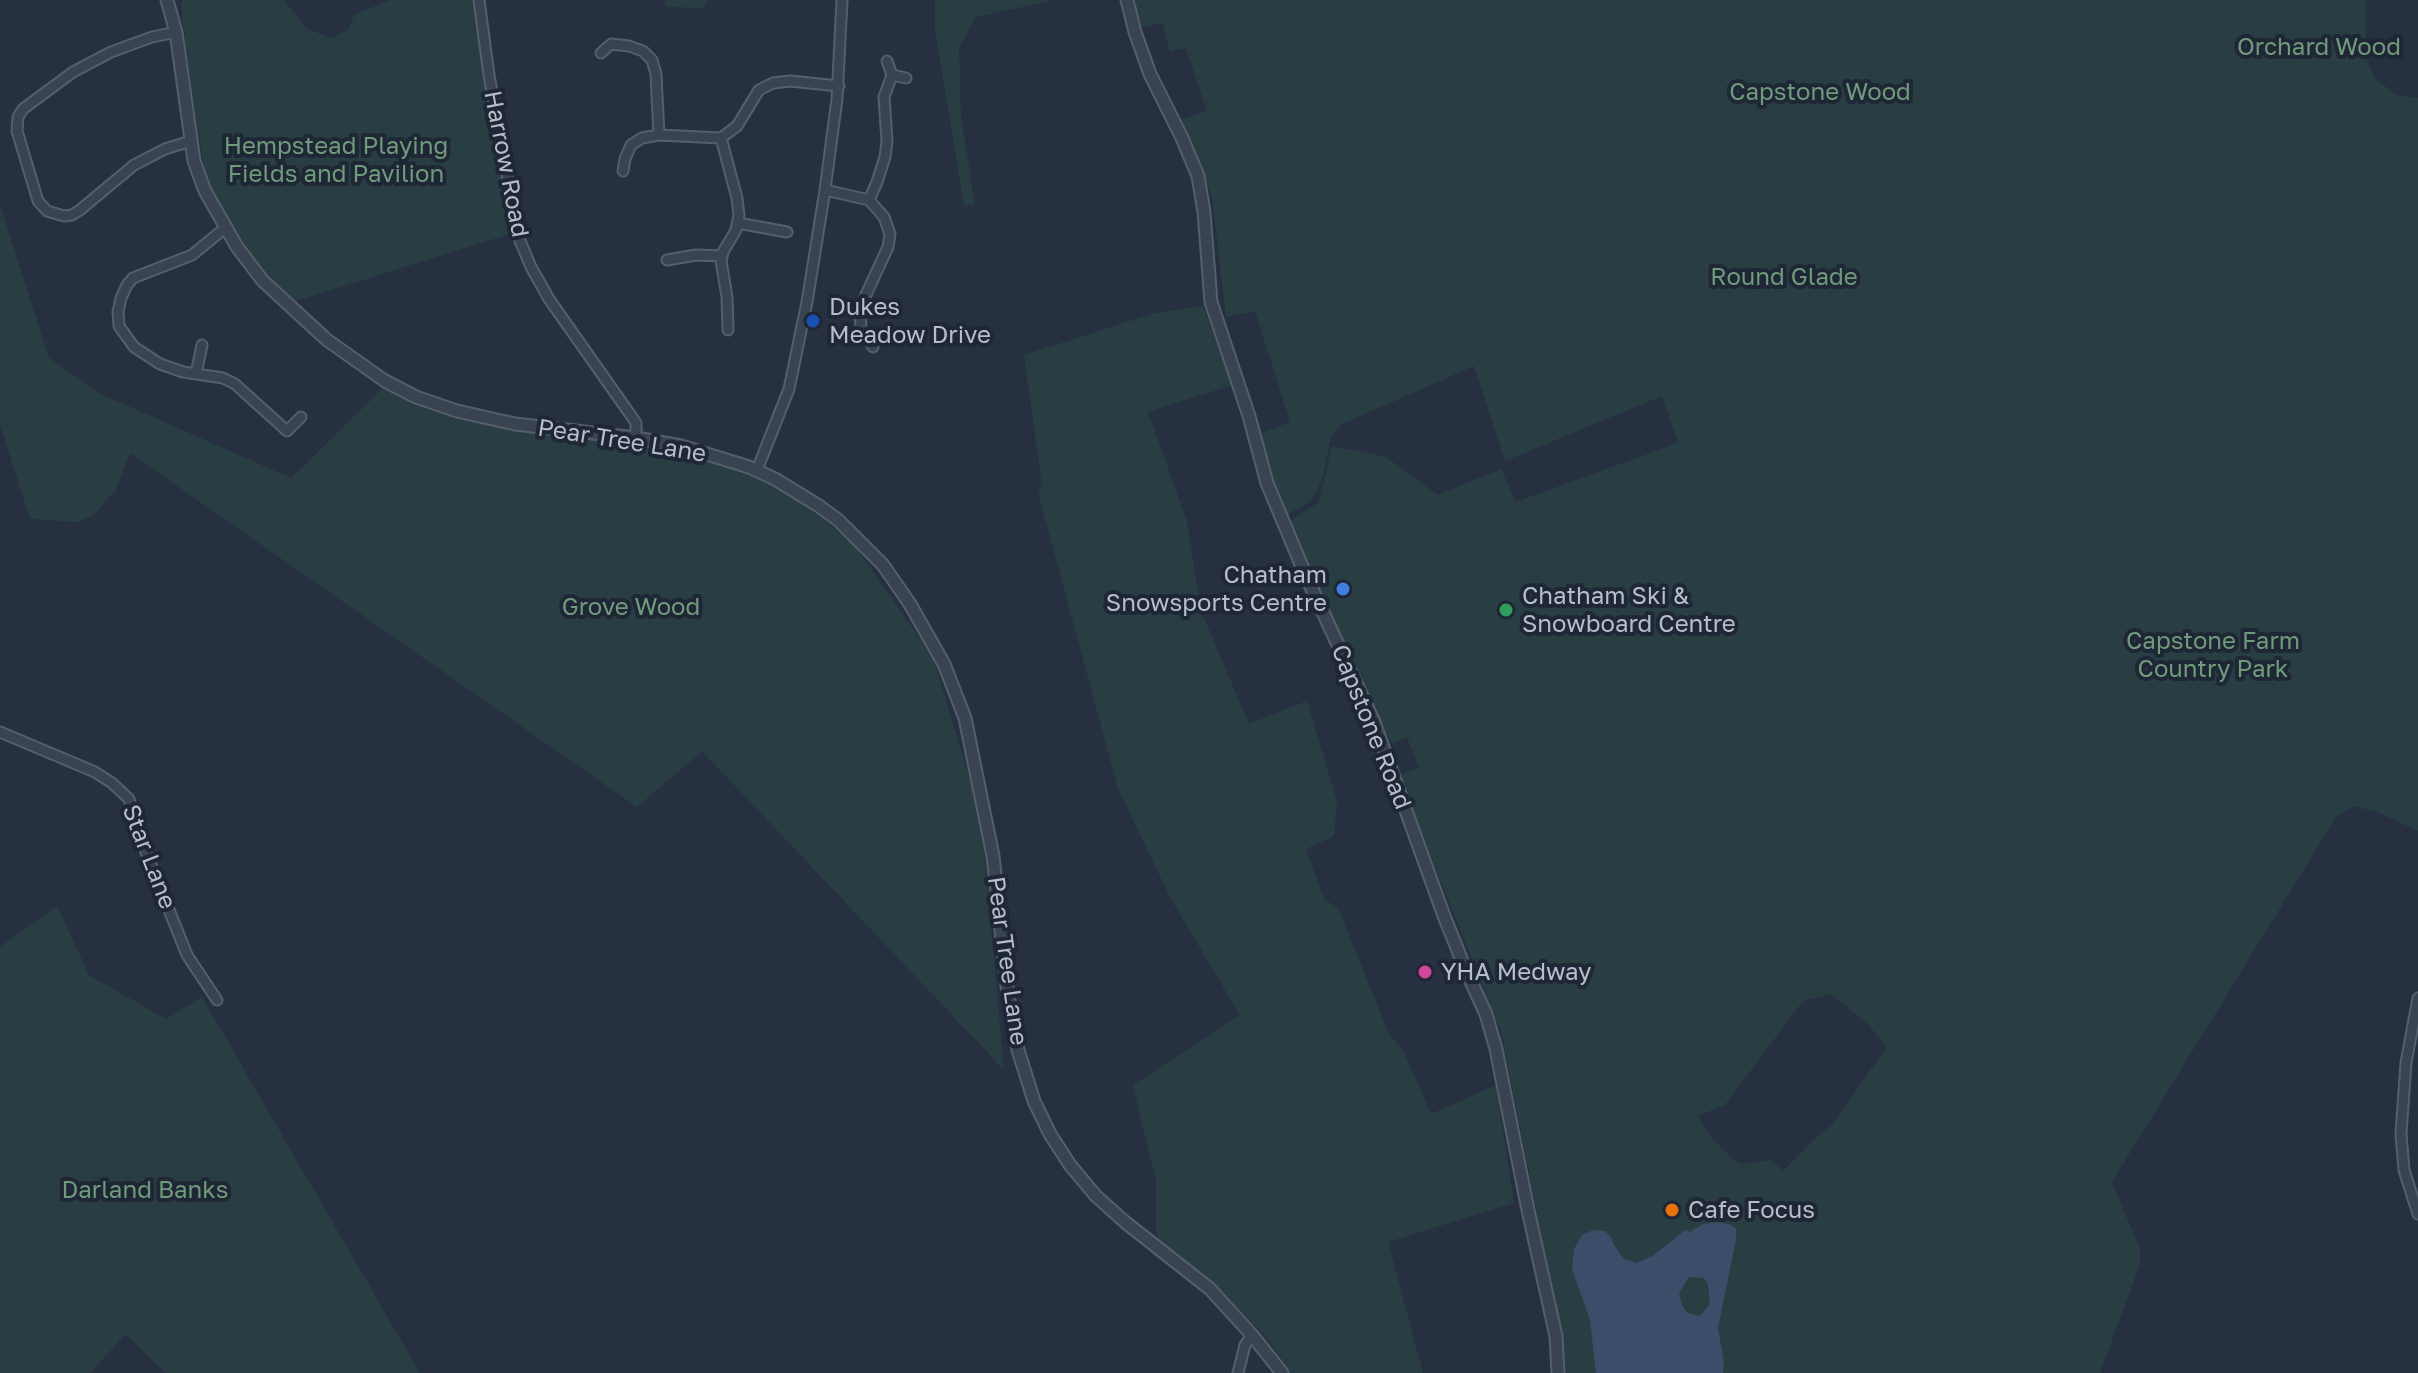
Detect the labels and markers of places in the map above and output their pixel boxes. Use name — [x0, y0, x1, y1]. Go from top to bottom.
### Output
place label: Dukes Meadow Drive — [829, 293, 991, 349]
marker: Dukes Meadow Drive — [804, 312, 822, 330]
place label: Chatham Snowsports Centre — [1106, 561, 1327, 617]
marker: Chatham Snowsports Centre — [1334, 580, 1352, 598]
place label: Chatham Ski & Snowboard Centre — [1522, 582, 1736, 638]
marker: Chatham Ski & Snowboard Centre — [1497, 601, 1515, 619]
place label: YHA Medway — [1441, 958, 1591, 986]
marker: YHA Medway — [1416, 963, 1434, 981]
place label: Cafe Focus — [1688, 1196, 1815, 1224]
marker: Cafe Focus — [1663, 1201, 1681, 1219]

